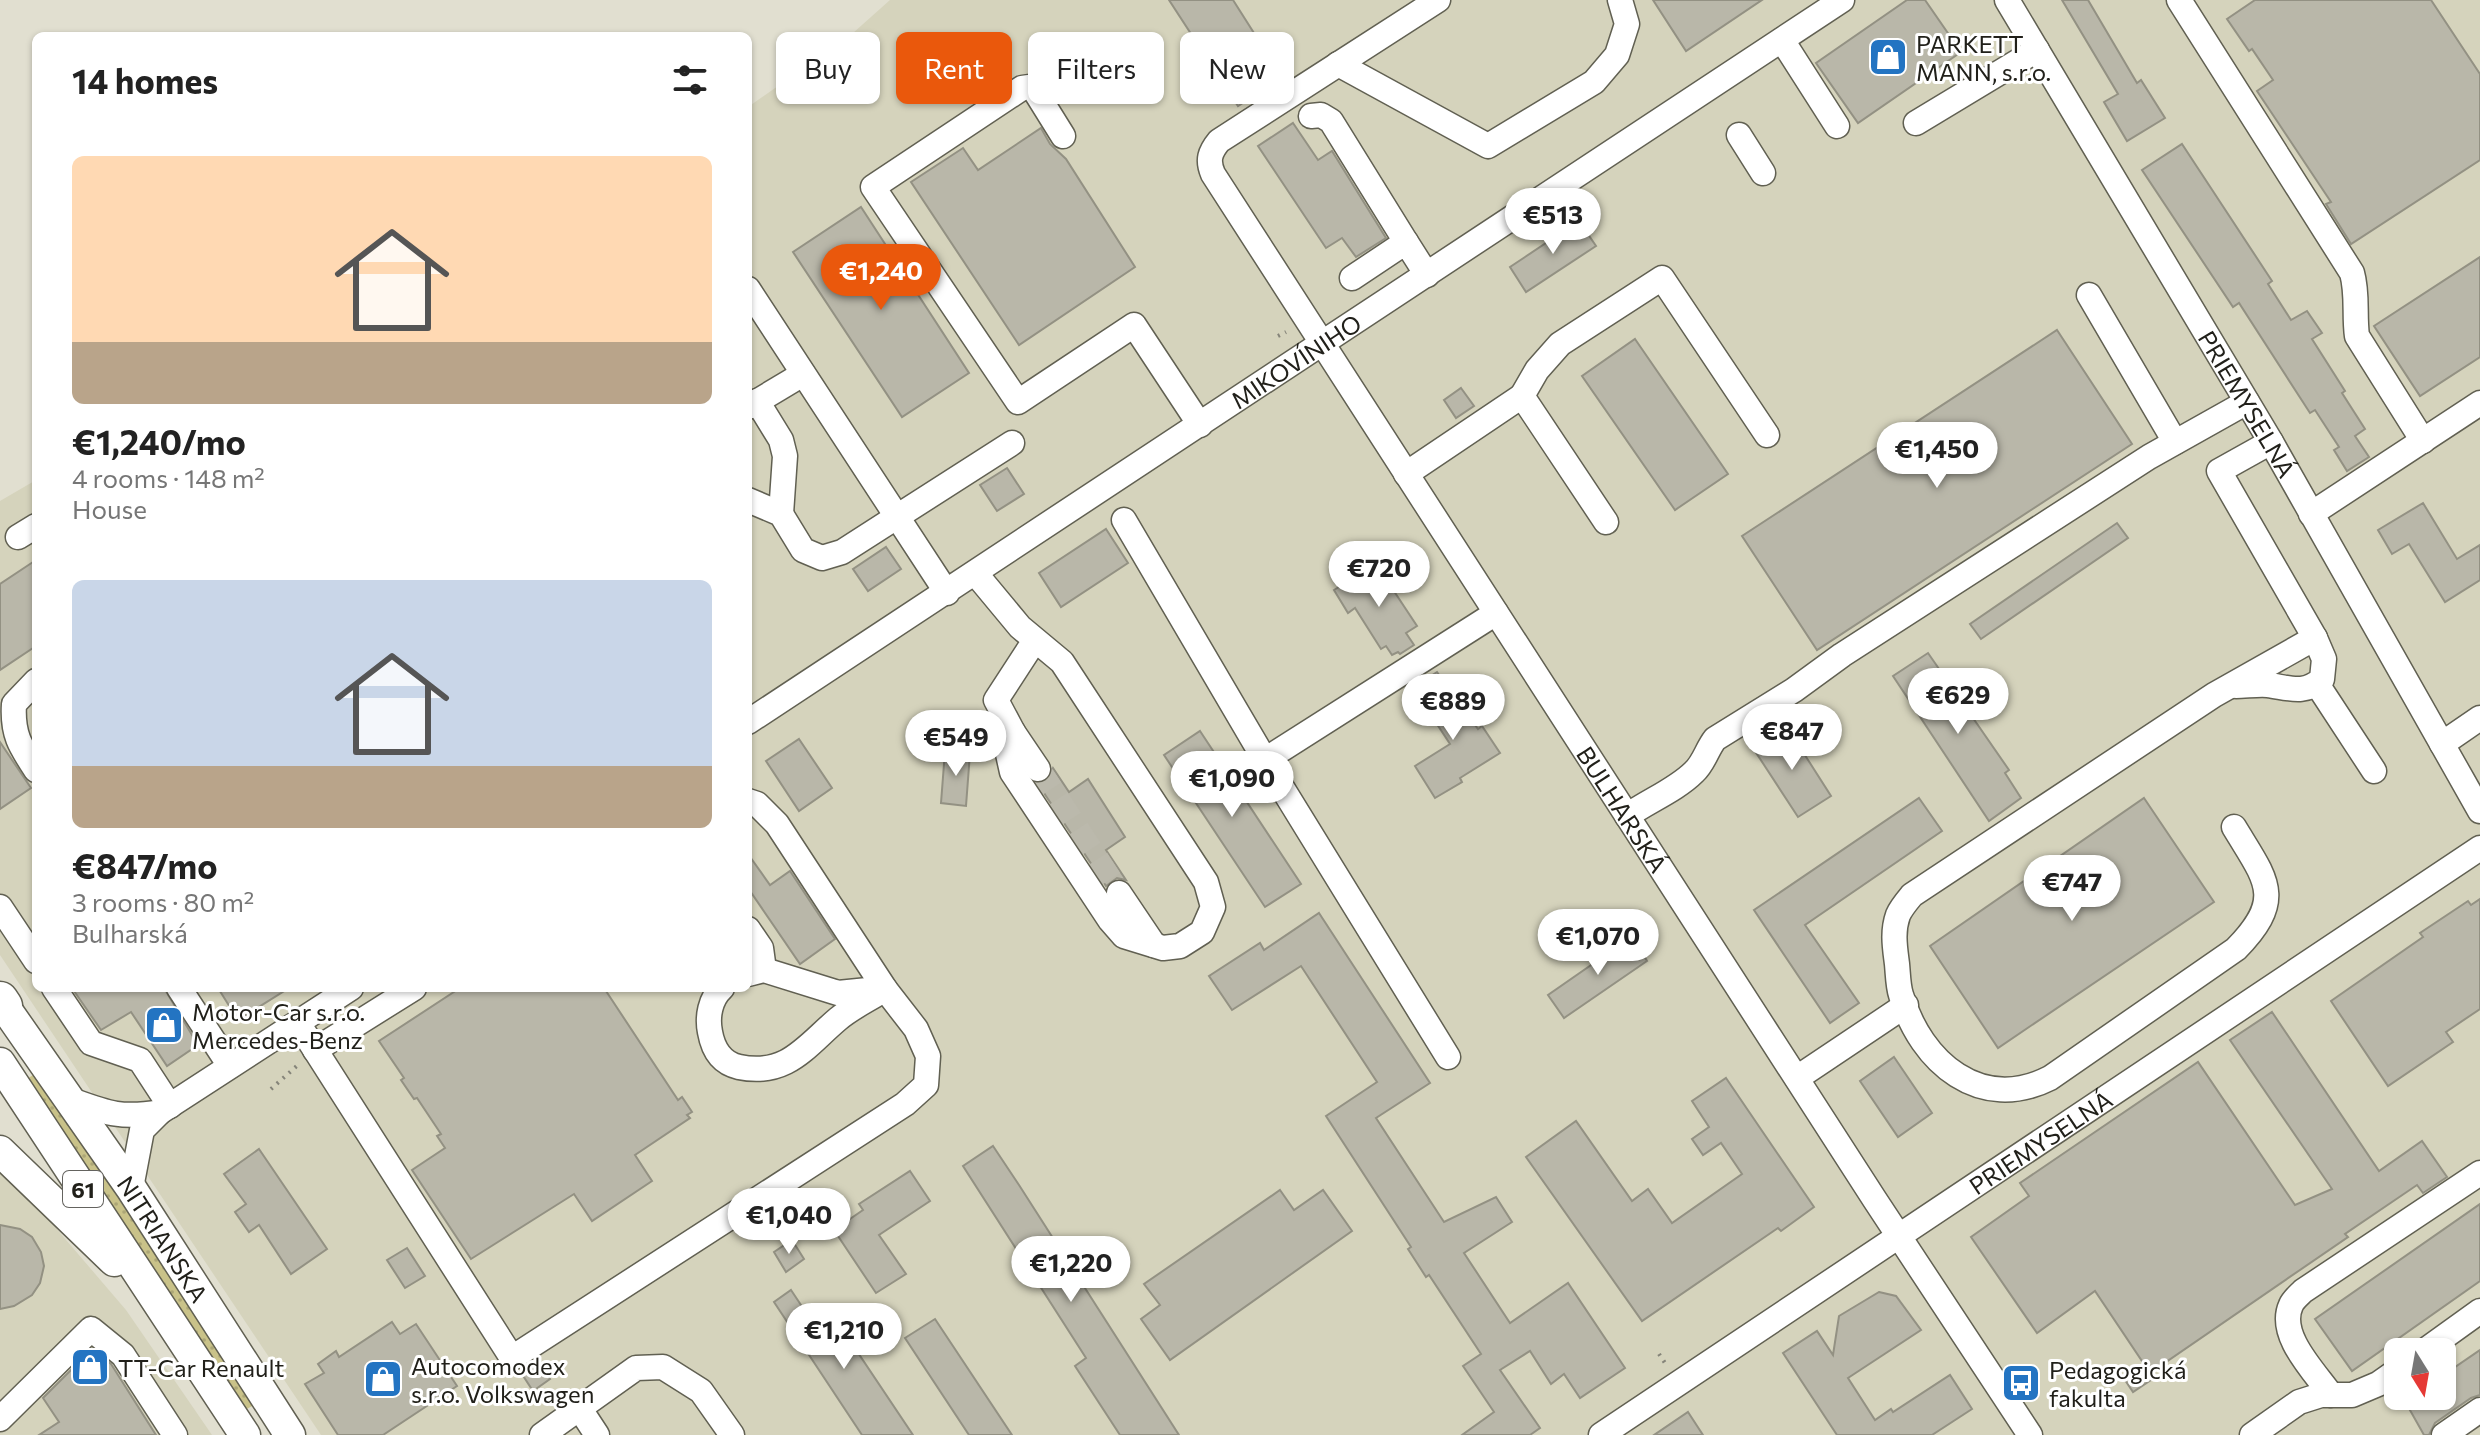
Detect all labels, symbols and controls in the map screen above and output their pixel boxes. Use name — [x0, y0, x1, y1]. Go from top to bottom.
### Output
place label: PARKETT MANN, s.r.o. — [1916, 29, 2051, 86]
chip: Buy — [776, 32, 880, 104]
chip: Rent — [896, 32, 1012, 104]
chip: Filters — [1028, 32, 1164, 104]
chip: New — [1180, 32, 1294, 104]
shop icon: PARKETT MANN, s.r.o. — [1867, 36, 1909, 78]
icon: filters — [668, 58, 712, 102]
text: 14 homes — [72, 59, 218, 101]
pin: €513 — [1506, 188, 1600, 256]
text: €513 — [1523, 198, 1583, 229]
icon: home — [320, 208, 464, 352]
pin: €1,240 — [816, 244, 946, 312]
text: €1,240 — [839, 254, 923, 285]
street label: MIKOVÍNIHO — [1225, 307, 1366, 414]
street label: PRIEMYSELNÁ — [2193, 325, 2302, 482]
text: €1,240/mo — [72, 420, 246, 462]
pin: €1,450 — [1872, 422, 2002, 490]
text: €1,450 — [1895, 432, 1979, 463]
text: 4 rooms · 148 m² — [72, 462, 265, 493]
text: House — [72, 493, 147, 524]
pin: €720 — [1332, 541, 1426, 609]
text: €720 — [1347, 551, 1411, 582]
icon: home — [320, 632, 464, 776]
pin: €629 — [1911, 668, 2005, 736]
pin: €889 — [1406, 674, 1500, 742]
text: €629 — [1926, 678, 1990, 709]
text: €889 — [1420, 684, 1486, 715]
pin: €847 — [1745, 704, 1839, 772]
pin: €549 — [909, 710, 1003, 778]
text: €847 — [1760, 714, 1824, 745]
text: €549 — [923, 720, 989, 751]
street label: BULHARSKÁ — [1571, 741, 1674, 877]
pin: €1,090 — [1167, 751, 1297, 819]
text: €1,090 — [1189, 761, 1275, 792]
text: €847/mo — [72, 844, 218, 886]
pin: €747 — [2025, 855, 2119, 923]
text: €747 — [2042, 865, 2102, 896]
text: 3 rooms · 80 m² — [72, 886, 254, 917]
pin: €1,070 — [1533, 909, 1663, 977]
text: Bulharská — [72, 917, 188, 948]
text: €1,070 — [1556, 919, 1640, 950]
place label: Motor-Car s.r.o. Mercedes-Benz — [192, 997, 365, 1054]
shop icon: Motor-Car s.r.o. Mercedes-Benz — [143, 1004, 185, 1046]
street label: PRIEMYSELNÁ — [1963, 1084, 2117, 1200]
street label: NITRIANSKA — [112, 1170, 215, 1307]
road number: 61 — [63, 1171, 103, 1207]
pin: €1,040 — [724, 1188, 854, 1256]
text: €1,040 — [746, 1198, 832, 1229]
pin: €1,220 — [1006, 1236, 1136, 1304]
text: €1,220 — [1029, 1246, 1113, 1277]
pin: €1,210 — [779, 1303, 909, 1371]
text: €1,210 — [804, 1313, 884, 1344]
north arrow — [2384, 1338, 2456, 1410]
map controls — [2384, 1338, 2456, 1410]
shop icon: TT-Car Renault — [69, 1346, 111, 1388]
place label: Autocomodex s.r.o. Volkswagen — [411, 1351, 595, 1408]
place label: TT-Car Renault — [118, 1353, 284, 1382]
place label: Pedagogická fakulta — [2049, 1355, 2186, 1412]
shop icon: Autocomodex s.r.o. Volkswagen — [362, 1358, 404, 1400]
bus stop icon: Pedagogická fakulta — [2000, 1362, 2042, 1404]

